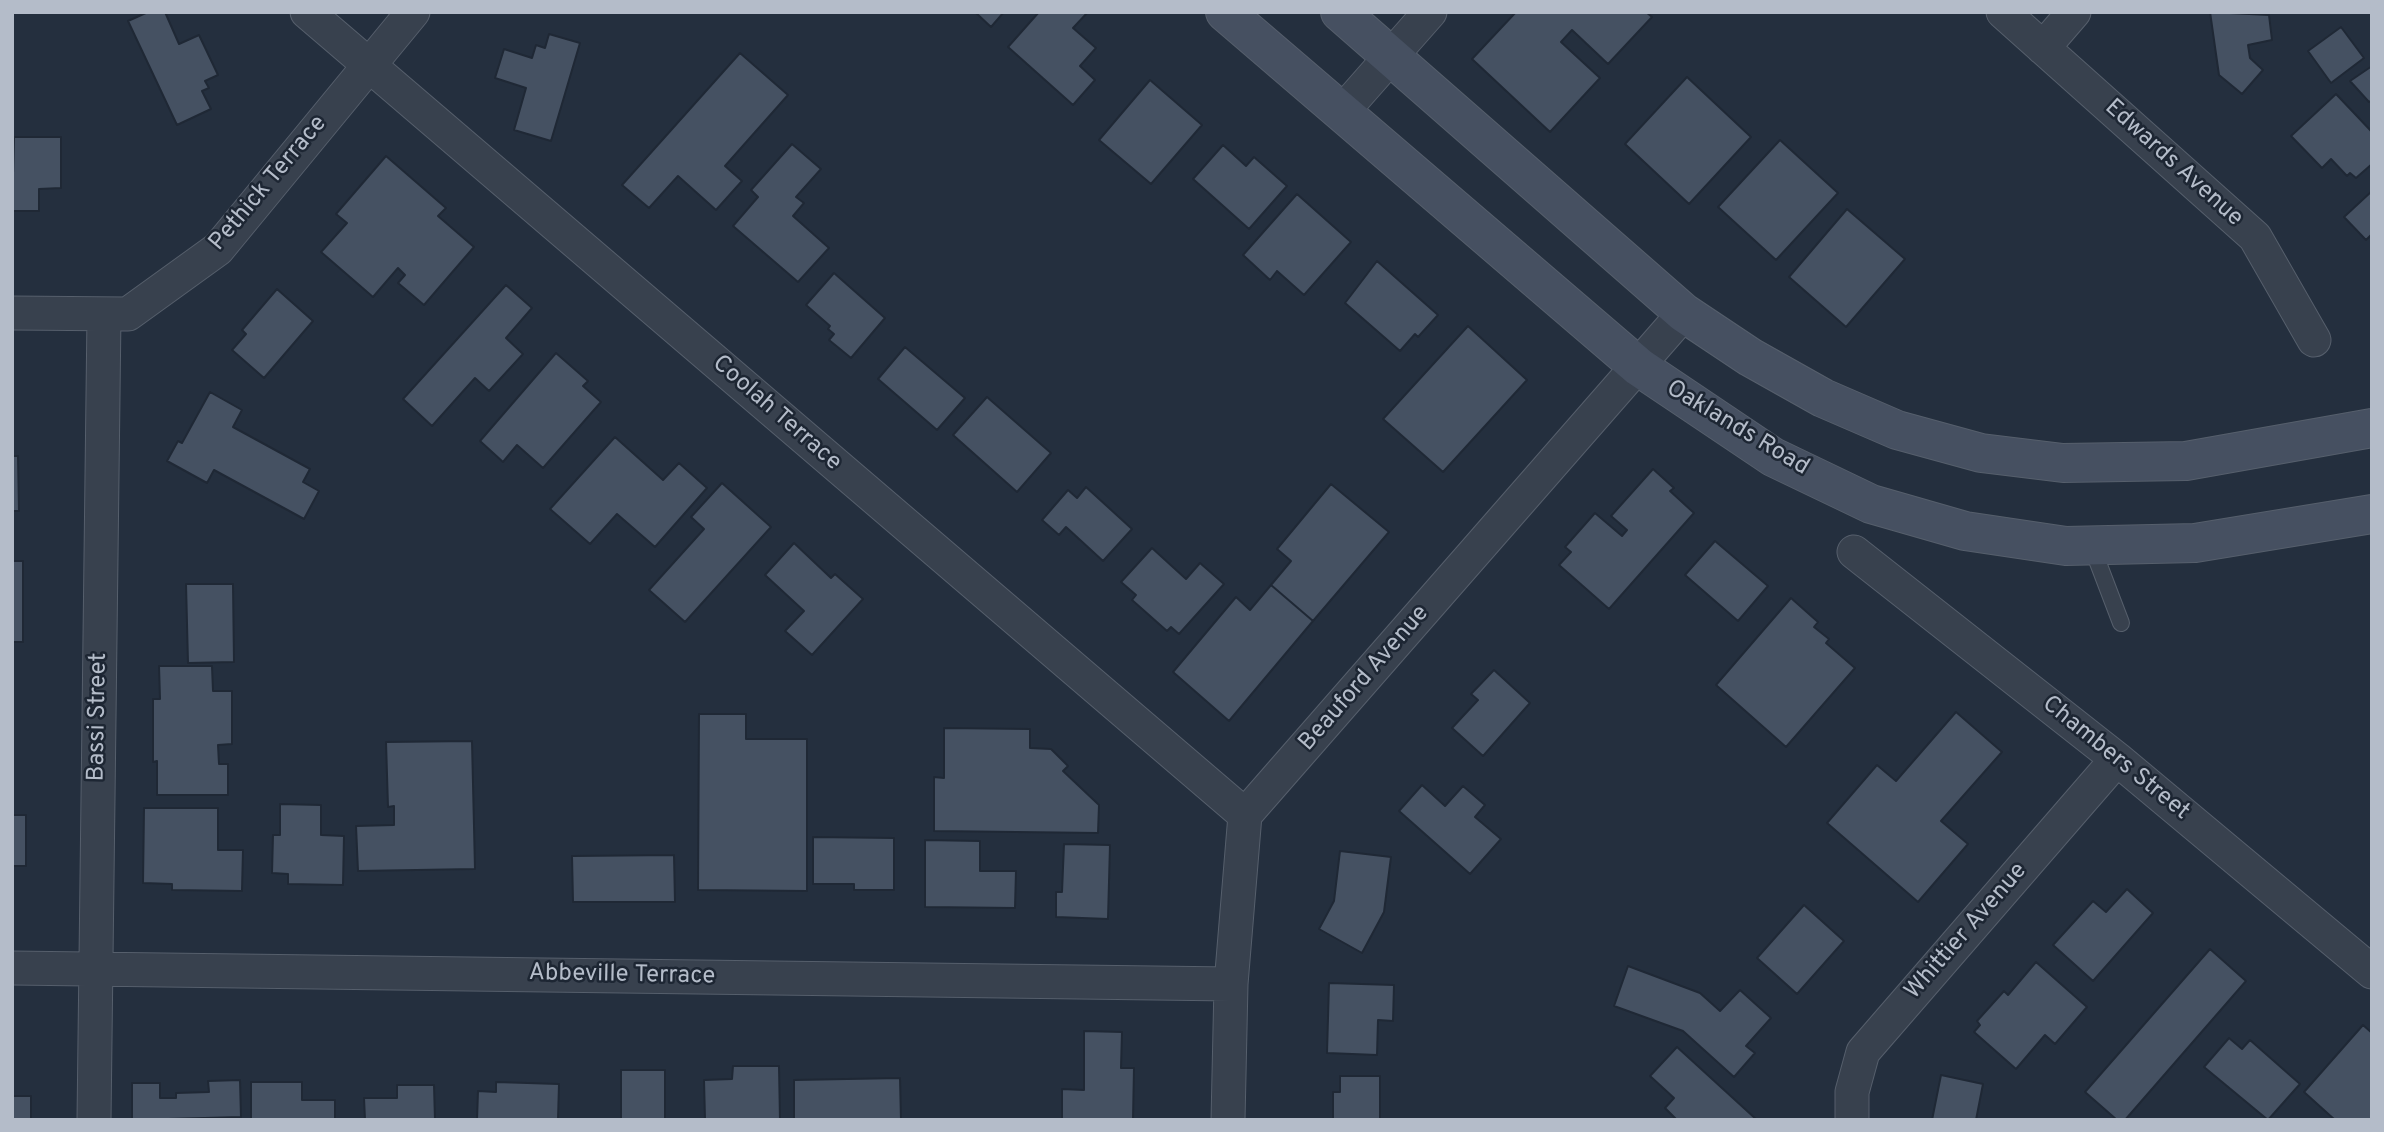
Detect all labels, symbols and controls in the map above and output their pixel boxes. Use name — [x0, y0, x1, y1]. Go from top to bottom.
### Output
street label: Edwards Avenue — [2098, 94, 2248, 234]
street label: Pethick Terrace — [204, 111, 334, 257]
street label: Coolah Terrace — [705, 350, 847, 478]
street label: Oaklands Road — [1660, 375, 1814, 483]
street label: Beauford Avenue — [1294, 600, 1436, 758]
street label: Bassi Street — [83, 652, 115, 782]
street label: Chambers Street — [2035, 691, 2195, 827]
street label: Whittier Avenue — [1900, 858, 2034, 1006]
street label: Abbeville Terrace — [528, 960, 716, 992]

